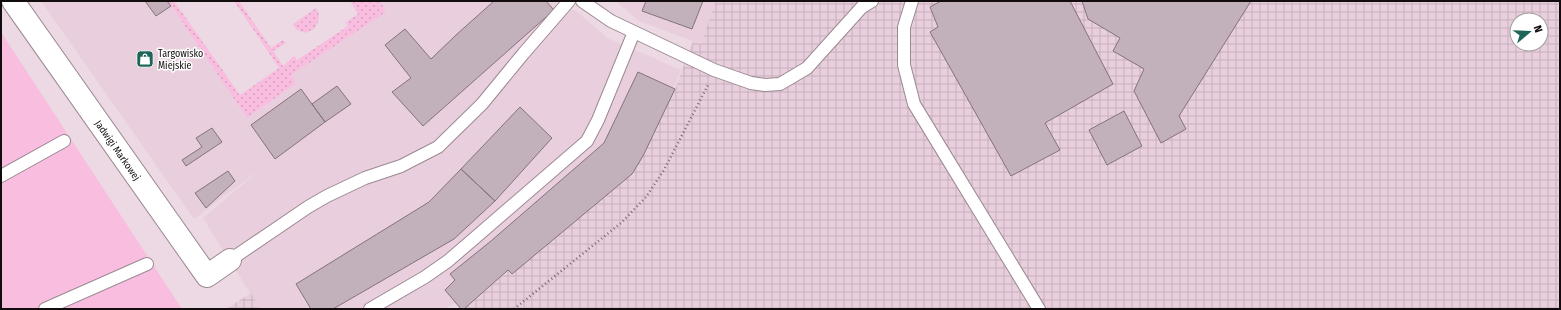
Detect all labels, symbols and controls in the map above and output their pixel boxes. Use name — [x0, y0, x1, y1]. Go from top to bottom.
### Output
north arrow — [1509, 12, 1549, 52]
text: N — [1531, 24, 1545, 34]
place label: Targowisko Miejskie — [158, 48, 203, 72]
shop icon: Targowisko Miejskie — [135, 49, 155, 69]
street label: Jadwigi Markowej — [92, 118, 142, 183]

